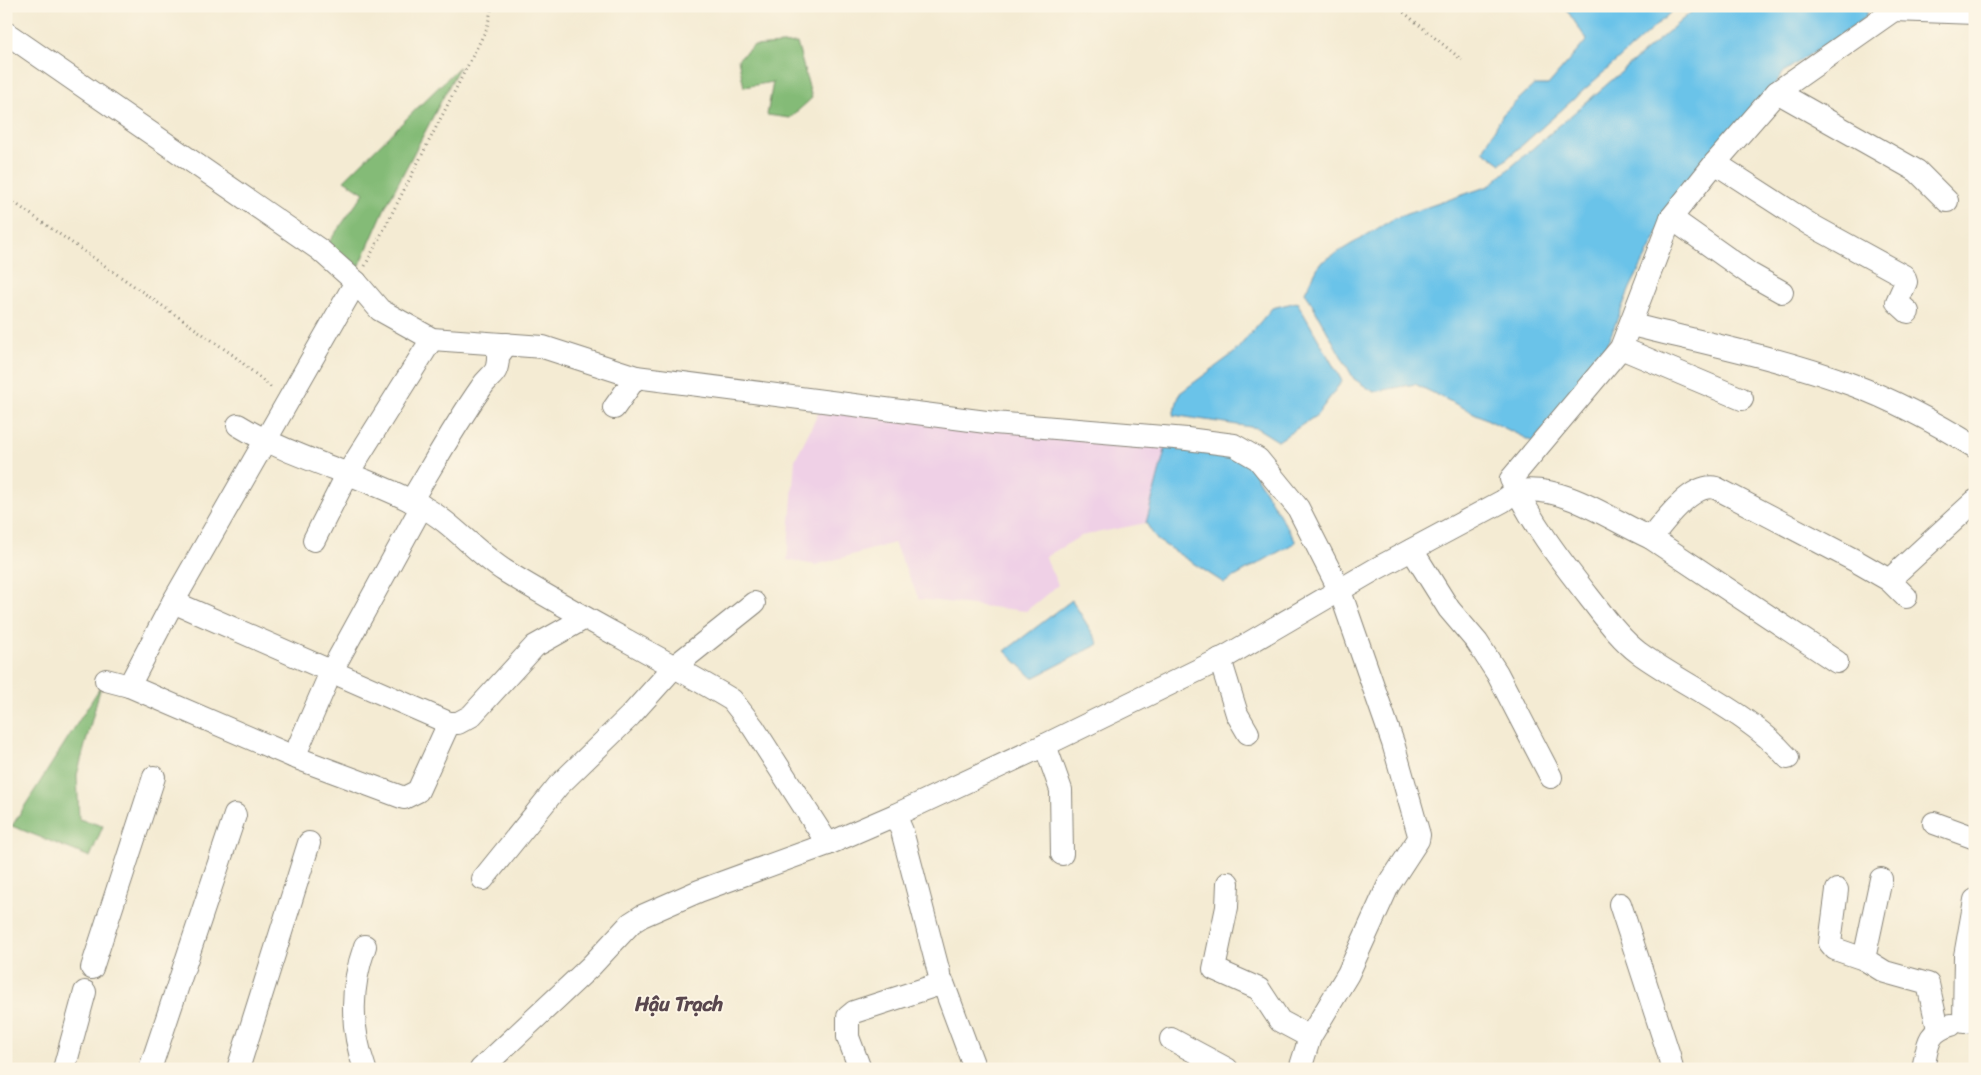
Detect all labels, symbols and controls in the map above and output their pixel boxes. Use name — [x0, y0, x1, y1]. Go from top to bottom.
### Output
district label: Hậu Trạch — [634, 987, 724, 1022]

